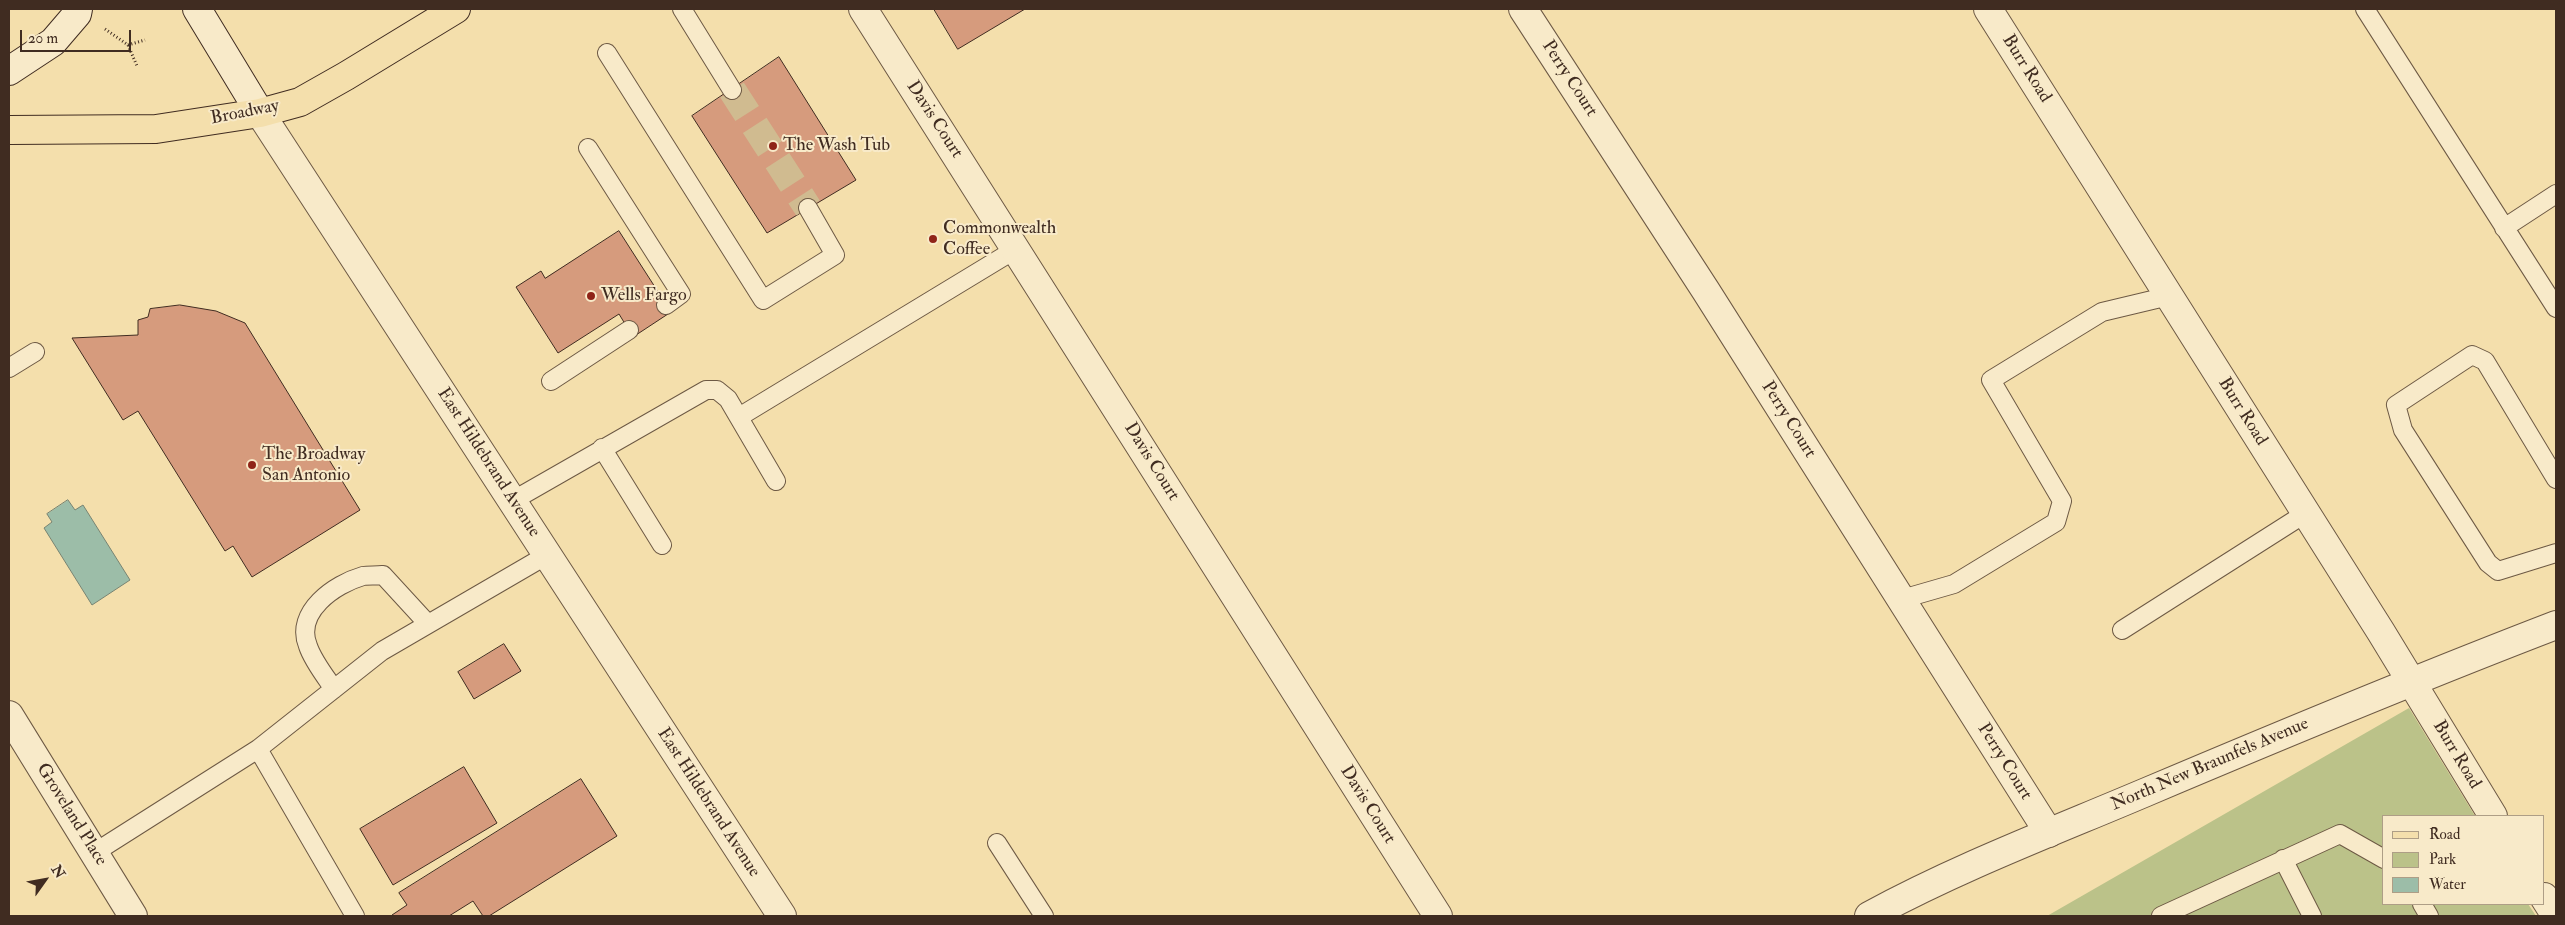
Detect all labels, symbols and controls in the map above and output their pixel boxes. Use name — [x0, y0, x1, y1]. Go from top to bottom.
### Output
scale bar — [22, 20, 134, 52]
text: 20 m — [28, 29, 58, 48]
street label: Burr Road — [1997, 31, 2055, 107]
street label: Perry Court — [1536, 37, 1602, 121]
street label: Davis Court — [901, 77, 967, 163]
street label: Broadway — [209, 96, 281, 130]
place label: The Wash Tub — [783, 135, 890, 157]
marker: The Wash Tub — [767, 140, 779, 152]
place label: Commonwealth Coffee — [943, 218, 1056, 260]
marker: Commonwealth Coffee — [927, 233, 939, 245]
place label: Wells Fargo — [601, 285, 687, 307]
marker: Wells Fargo — [585, 290, 597, 302]
street label: Burr Road — [2213, 374, 2271, 450]
street label: Perry Court — [1756, 378, 1820, 462]
street label: East Hildebrand Avenue — [432, 384, 544, 542]
street label: Davis Court — [1119, 419, 1183, 505]
place label: The Broadway San Antonio — [262, 444, 365, 486]
marker: The Broadway San Antonio — [246, 459, 258, 471]
street label: North New Braunfels Avenue — [2108, 714, 2312, 816]
street label: Burr Road — [2427, 717, 2485, 793]
street label: Perry Court — [1972, 720, 2036, 804]
street label: East Hildebrand Avenue — [652, 724, 764, 882]
street label: Groveland Place — [31, 760, 111, 870]
street label: Davis Court — [1335, 762, 1399, 848]
legend — [2382, 815, 2545, 905]
text: Road — [2429, 825, 2460, 844]
text: Park — [2429, 850, 2456, 869]
north arrow — [20, 855, 70, 905]
text: N — [48, 862, 69, 882]
text: Water — [2429, 875, 2466, 894]

